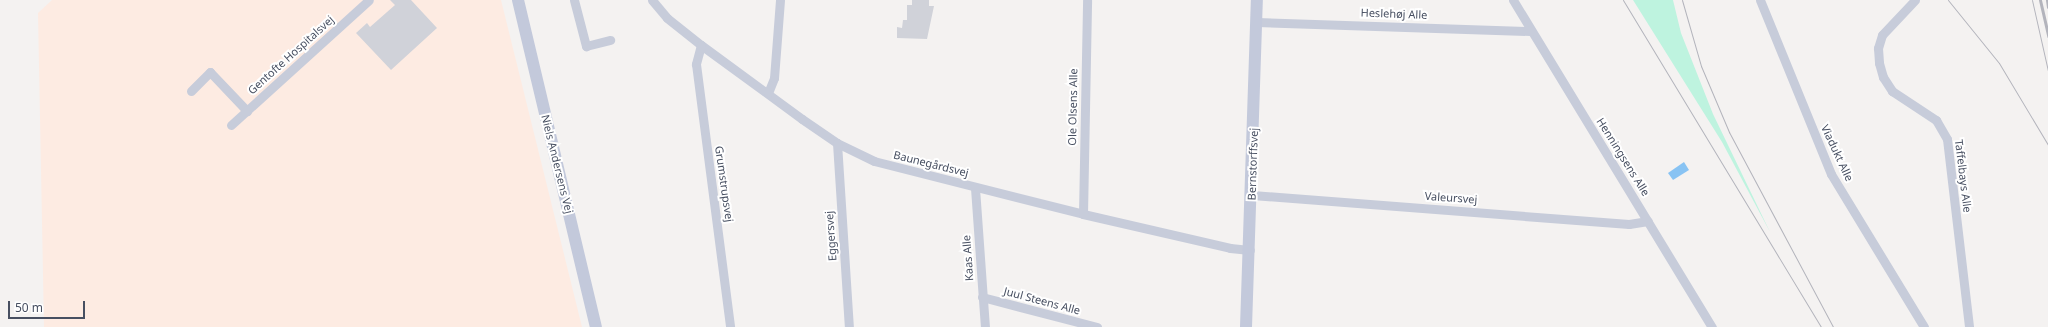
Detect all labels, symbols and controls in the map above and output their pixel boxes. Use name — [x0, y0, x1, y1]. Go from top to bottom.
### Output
street label: Heslehøj Alle — [1360, 6, 1428, 22]
street label: Gentofte Hospitalsvej — [245, 13, 337, 97]
street label: Ole Olsens Alle — [1066, 68, 1080, 146]
street label: Niels Andersens Vej — [538, 113, 576, 215]
street label: Henningsens Alle — [1594, 115, 1652, 199]
street label: Viadukt Alle — [1818, 123, 1856, 183]
street label: Bernstorffsvej — [1245, 127, 1261, 201]
street label: Taffelbays Alle — [1952, 139, 1974, 213]
street label: Grumstrupsvej — [712, 145, 736, 223]
street label: Baunegårdsvej — [892, 148, 970, 180]
street label: Valeursvej — [1424, 190, 1478, 206]
street label: Eggersvej — [823, 210, 839, 262]
street label: Kaas Alle — [960, 235, 976, 281]
street label: Juul Steens Alle — [1002, 284, 1082, 318]
scale bar — [10, 293, 87, 319]
text: 50 m — [15, 299, 43, 316]

